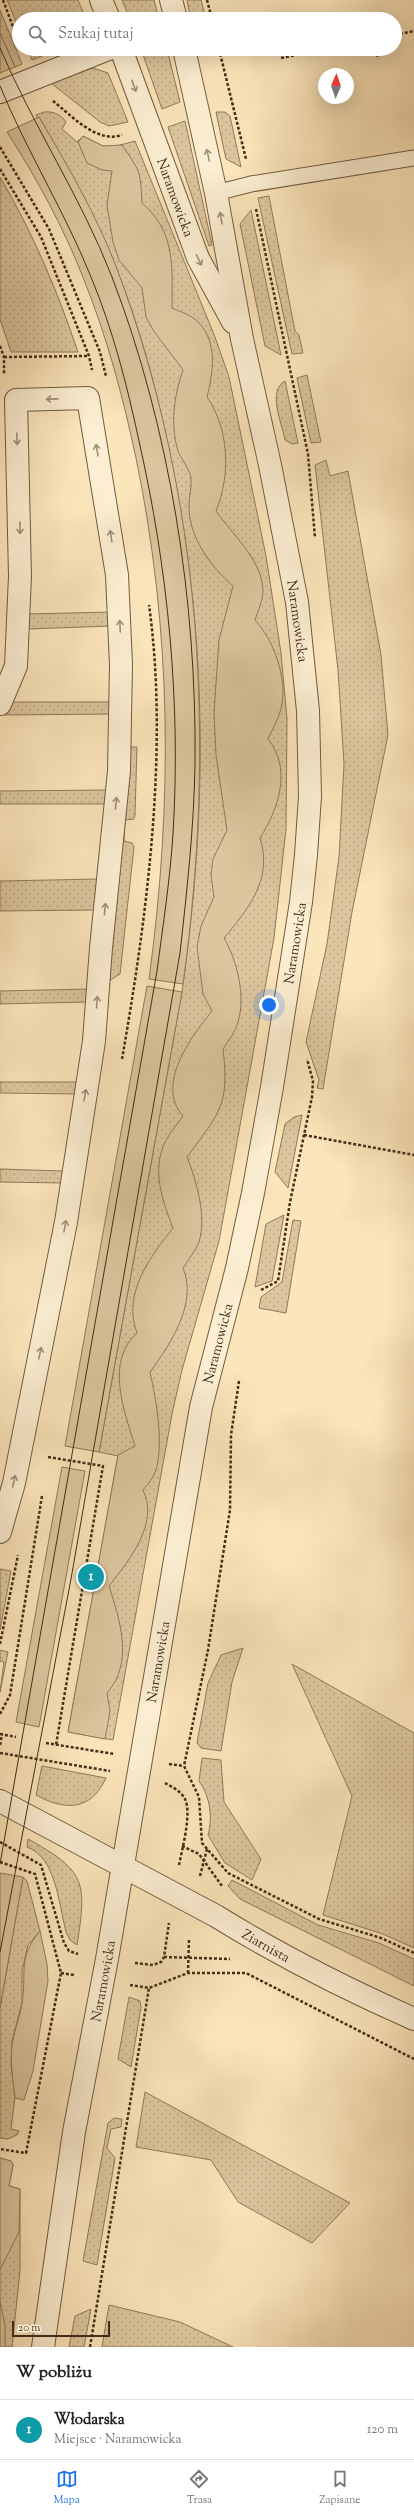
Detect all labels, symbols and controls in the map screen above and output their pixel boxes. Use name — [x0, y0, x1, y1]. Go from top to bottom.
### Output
search box — [12, 12, 402, 56]
icon: search — [26, 23, 48, 45]
text: Szukaj tutaj — [58, 24, 133, 45]
north arrow — [318, 68, 354, 104]
one-way arrow — [131, 79, 139, 91]
one-way arrow — [204, 149, 212, 162]
street label: Naramowicka — [150, 156, 198, 241]
one-way arrow — [217, 212, 225, 225]
one-way arrow — [196, 254, 203, 266]
one-way arrow — [46, 395, 59, 403]
one-way arrow — [14, 432, 21, 445]
one-way arrow — [93, 444, 101, 457]
one-way arrow — [16, 521, 23, 534]
one-way arrow — [107, 530, 115, 543]
street label: Naramowicka — [280, 579, 312, 664]
one-way arrow — [116, 620, 123, 633]
one-way arrow — [113, 797, 120, 810]
street label: Naramowicka — [280, 900, 313, 986]
one-way arrow — [101, 903, 109, 916]
your location — [259, 995, 279, 1015]
one-way arrow — [93, 996, 100, 1009]
one-way arrow — [81, 1089, 89, 1102]
one-way arrow — [61, 1220, 69, 1233]
street label: Naramowicka — [199, 1301, 240, 1386]
one-way arrow — [36, 1347, 44, 1360]
one-way arrow — [10, 1475, 18, 1488]
pin: 1 — [78, 1562, 104, 1592]
street label: Naramowicka — [143, 1619, 176, 1704]
street label: Ziarnista — [237, 1926, 293, 1969]
street label: Naramowicka — [87, 1938, 122, 2024]
scale bar — [12, 2319, 110, 2338]
text: 20 m — [18, 2320, 40, 2336]
text: W pobliżu — [16, 2361, 92, 2385]
text: Włodarska — [54, 2410, 125, 2431]
text: 1 — [27, 2421, 31, 2439]
text: 120 m — [367, 2421, 398, 2439]
text: Miejsce · Naramowicka — [54, 2431, 182, 2449]
tab: Mapa — [54, 2468, 80, 2508]
tab: Trasa — [187, 2468, 212, 2508]
tab: Zapisane — [319, 2468, 360, 2508]

